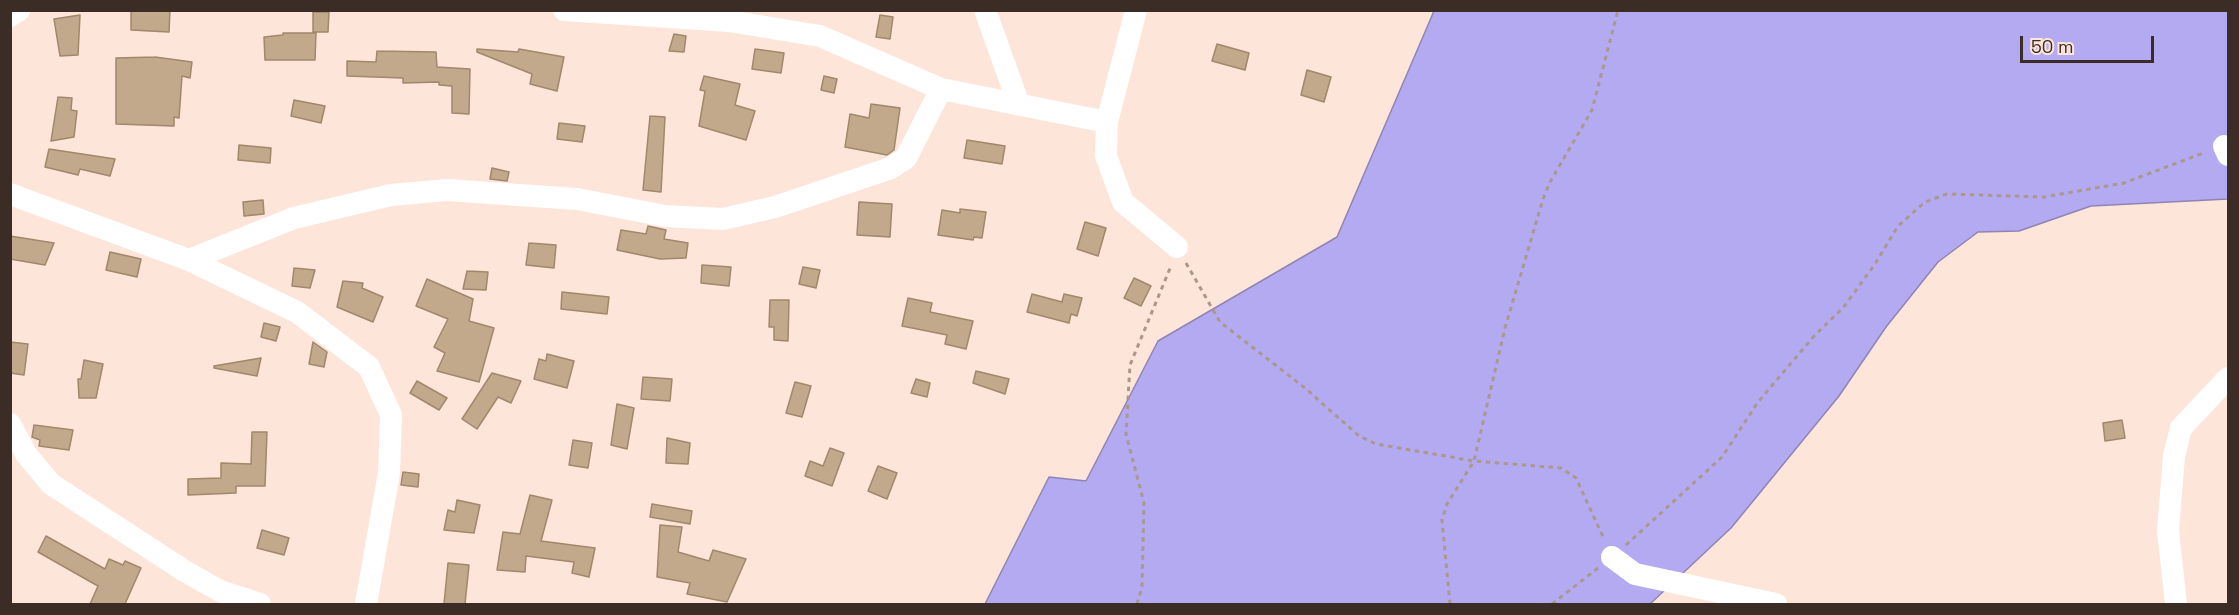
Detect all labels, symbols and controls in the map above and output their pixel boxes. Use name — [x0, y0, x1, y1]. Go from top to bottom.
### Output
scale bar — [2023, 24, 2156, 62]
text: 50 m — [2031, 35, 2073, 58]

